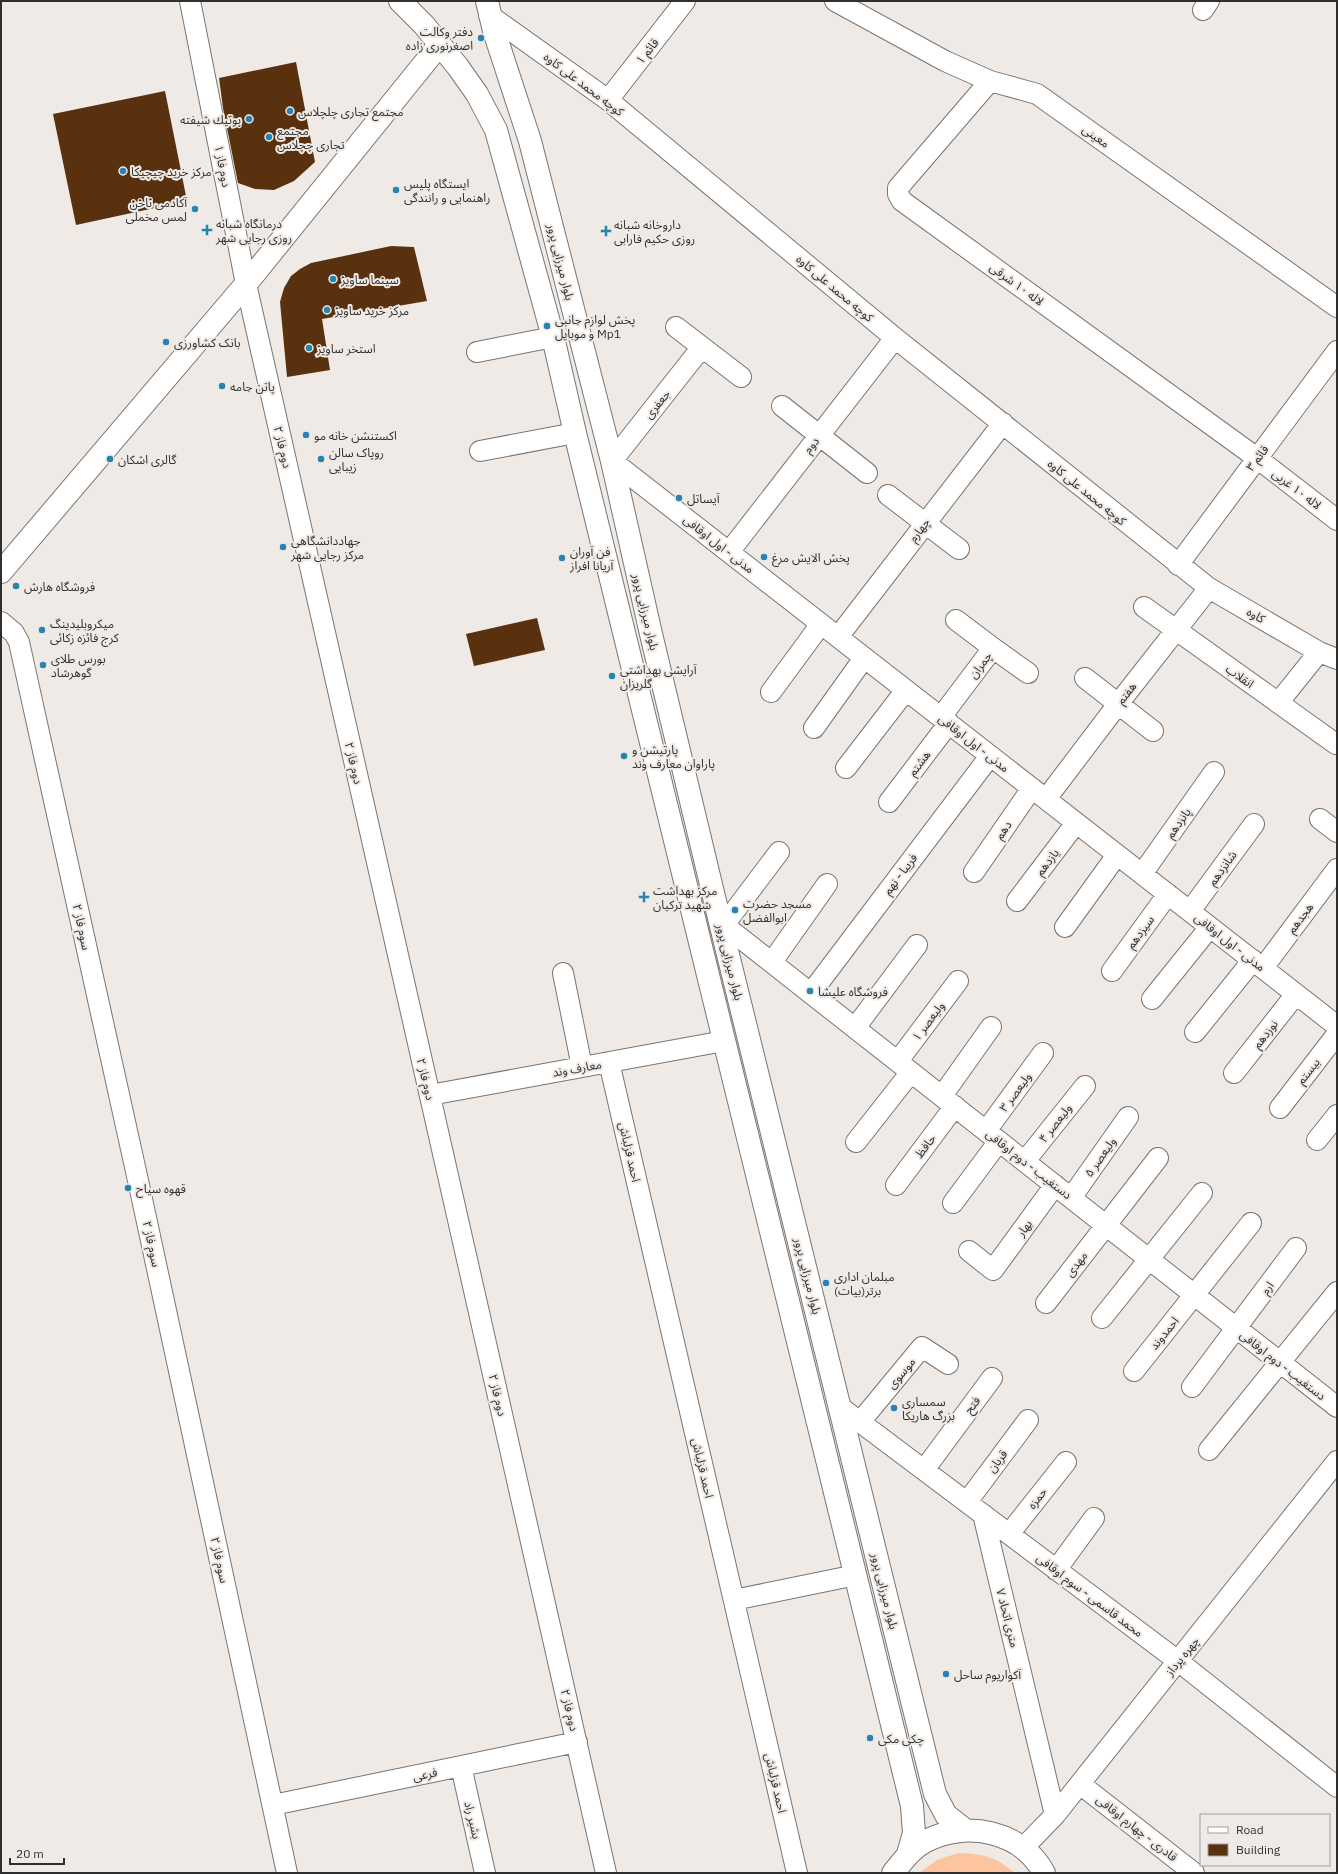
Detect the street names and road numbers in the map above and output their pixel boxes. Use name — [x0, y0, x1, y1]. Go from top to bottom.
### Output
street label: قائم ۱ — [632, 35, 663, 68]
street label: کوچه محمد علی کاوه — [540, 49, 628, 120]
street label: معینی — [1079, 121, 1113, 151]
street label: دوم فاز ۱ — [210, 144, 234, 189]
street label: بلوار میرزایی پرور — [543, 221, 578, 302]
street label: کوچه محمد علی کاوه — [793, 251, 878, 326]
street label: لاله ۱۰ شرقی — [987, 259, 1047, 309]
street label: جعفری — [641, 386, 673, 422]
street label: دوم فاز ۲ — [269, 425, 295, 470]
street label: دوم — [800, 434, 824, 458]
street label: قائم ۳ — [1242, 442, 1273, 475]
street label: کوچه محمد علی کاوه — [1044, 456, 1130, 530]
street label: لاله ۱۰ غربی — [1269, 466, 1325, 512]
street label: مدنی - اول اوقافی — [681, 512, 757, 576]
street label: چهارم — [905, 515, 935, 546]
street label: بلوار میرزایی پرور — [629, 571, 662, 652]
street label: کاوه — [1244, 604, 1269, 627]
street label: چمران — [965, 649, 996, 682]
street label: انقلاب — [1223, 661, 1257, 691]
street label: هفتم — [1113, 679, 1141, 708]
street label: مدنی - اول اوقافی — [936, 711, 1012, 775]
street label: دوم فاز ۲ — [340, 741, 366, 786]
street label: هشتم — [904, 747, 935, 780]
street label: پانزدهم — [1162, 805, 1196, 842]
street label: دهم — [991, 818, 1016, 843]
street label: یازدهم — [1032, 845, 1064, 880]
street label: شانزدهم — [1204, 847, 1241, 890]
street label: فریبا - نهم — [880, 851, 922, 899]
street label: هجدهم — [1284, 900, 1318, 938]
street label: سوم فاز ۲ — [68, 903, 94, 952]
street label: مدنی - اول اوقافی — [1192, 910, 1268, 974]
street label: سیزدهم — [1123, 912, 1159, 953]
street label: بلوار میرزایی پرور — [712, 921, 747, 1002]
street label: ولیعصر ۱ — [908, 998, 948, 1044]
street label: نوزدهم — [1249, 1017, 1282, 1053]
street label: بیستم — [1293, 1055, 1324, 1088]
street label: معارف وند — [551, 1056, 603, 1080]
street label: دوم فاز ۲ — [412, 1057, 438, 1102]
street label: ولیعصر ۳ — [996, 1069, 1034, 1115]
street label: ولیعصر ۴ — [1035, 1101, 1075, 1145]
street label: احمد قزلباش — [616, 1121, 644, 1184]
street label: دستغیب - دوم اوقافی — [982, 1126, 1075, 1204]
street label: حافظ — [911, 1131, 939, 1161]
street label: ولیعصر ۵ — [1081, 1134, 1119, 1180]
street label: بهار — [1012, 1217, 1035, 1240]
street label: سوم فاز ۲ — [138, 1220, 164, 1269]
street label: بلوار میرزایی پرور — [790, 1235, 825, 1316]
street label: مهدی — [1062, 1248, 1090, 1280]
street label: ارم — [1257, 1278, 1278, 1299]
street label: احمدوند — [1146, 1313, 1182, 1353]
street label: دستغیب - دوم اوقافی — [1236, 1327, 1329, 1405]
street label: موسوی — [884, 1354, 918, 1392]
street label: دوم فاز ۲ — [484, 1373, 510, 1418]
street label: فتح — [961, 1393, 985, 1418]
street label: احمد قزلباش — [689, 1437, 717, 1500]
street label: قربان — [984, 1447, 1010, 1475]
street label: حمزه — [1024, 1484, 1050, 1512]
street label: سوم فاز ۲ — [206, 1536, 232, 1585]
street label: بلوار میرزایی پرور — [867, 1550, 902, 1631]
street label: محمد قاسمی - سوم اوقافی — [1033, 1550, 1146, 1642]
street label: ۷ متری اتحاد — [993, 1587, 1023, 1649]
street label: چهره پرداز — [1161, 1633, 1203, 1680]
street label: دوم فاز ۲ — [556, 1688, 582, 1733]
street label: احمد قزلباش — [762, 1752, 790, 1815]
street label: فرعی — [411, 1764, 439, 1784]
street label: قادری - چهارم اوقافی — [1092, 1792, 1181, 1866]
street label: بشیر راد — [461, 1800, 485, 1840]

